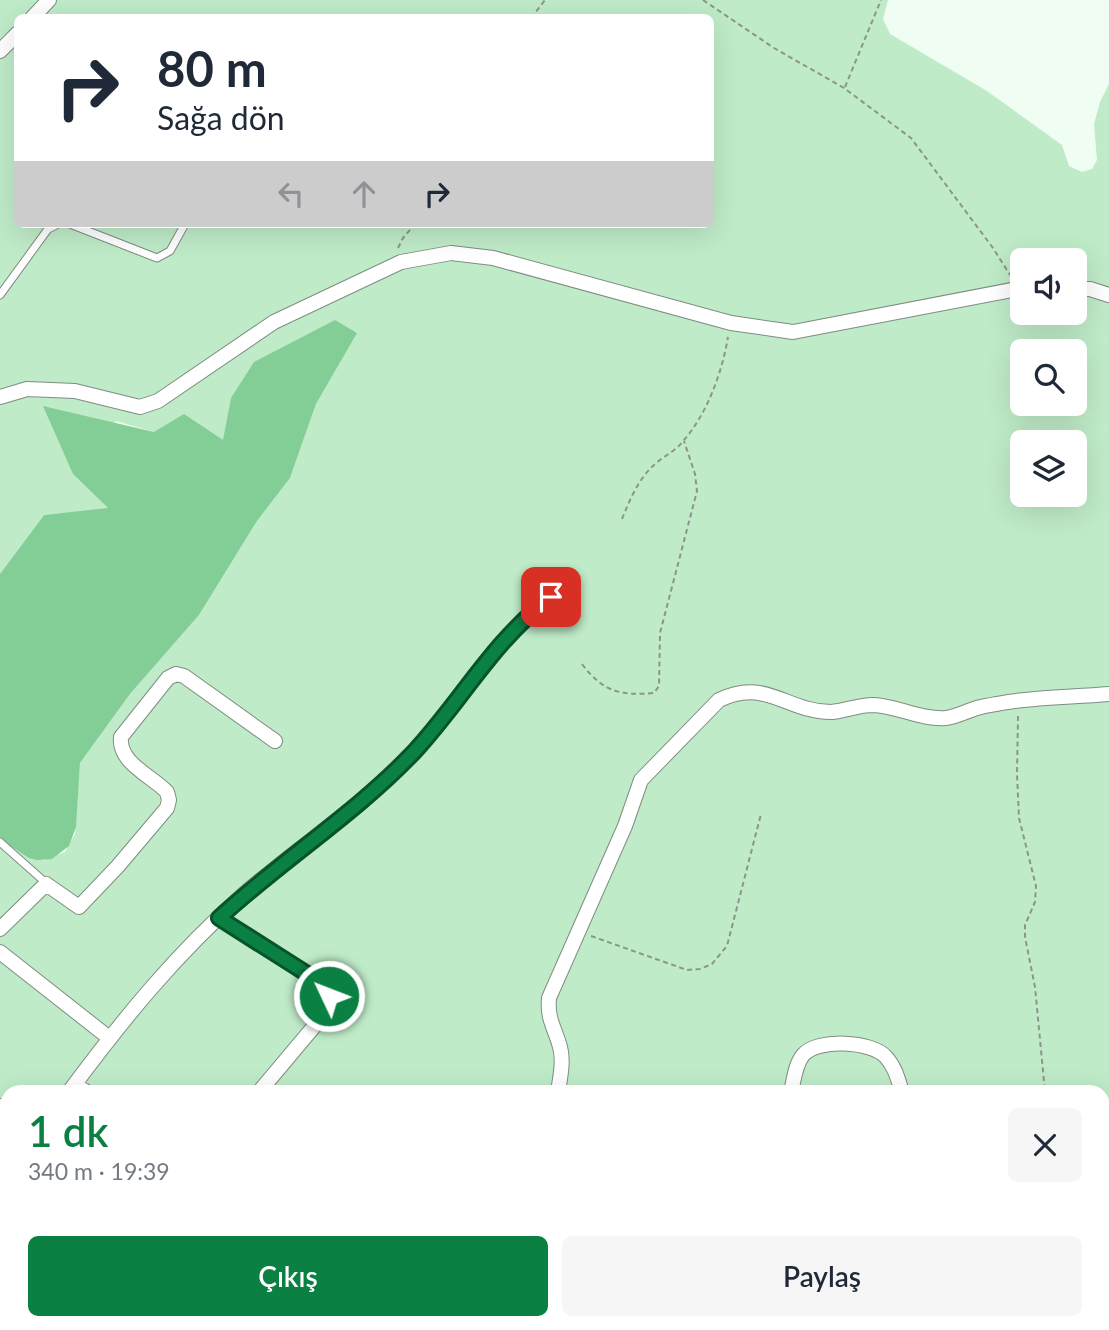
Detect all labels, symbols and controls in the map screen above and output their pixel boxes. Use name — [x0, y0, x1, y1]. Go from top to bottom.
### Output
text: 80 m — [157, 39, 267, 97]
icon: right — [42, 42, 133, 133]
text: Sağa dön — [157, 98, 285, 137]
icon: left — [272, 175, 310, 213]
icon: ahead — [345, 175, 383, 213]
icon: right — [418, 175, 456, 213]
map controls — [1010, 248, 1087, 507]
button: sound — [1010, 248, 1087, 325]
button: search — [1010, 339, 1087, 416]
button: layers — [1010, 430, 1087, 507]
pin — [521, 567, 581, 627]
icon: arrive — [532, 578, 570, 616]
position arrow — [292, 959, 366, 1033]
text: 1 dk — [28, 1106, 108, 1156]
button: close — [1008, 1108, 1082, 1182]
text: 340 m · 19:39 — [28, 1157, 170, 1185]
button: Çıkış — [28, 1236, 548, 1316]
button: Paylaş — [562, 1236, 1082, 1316]

